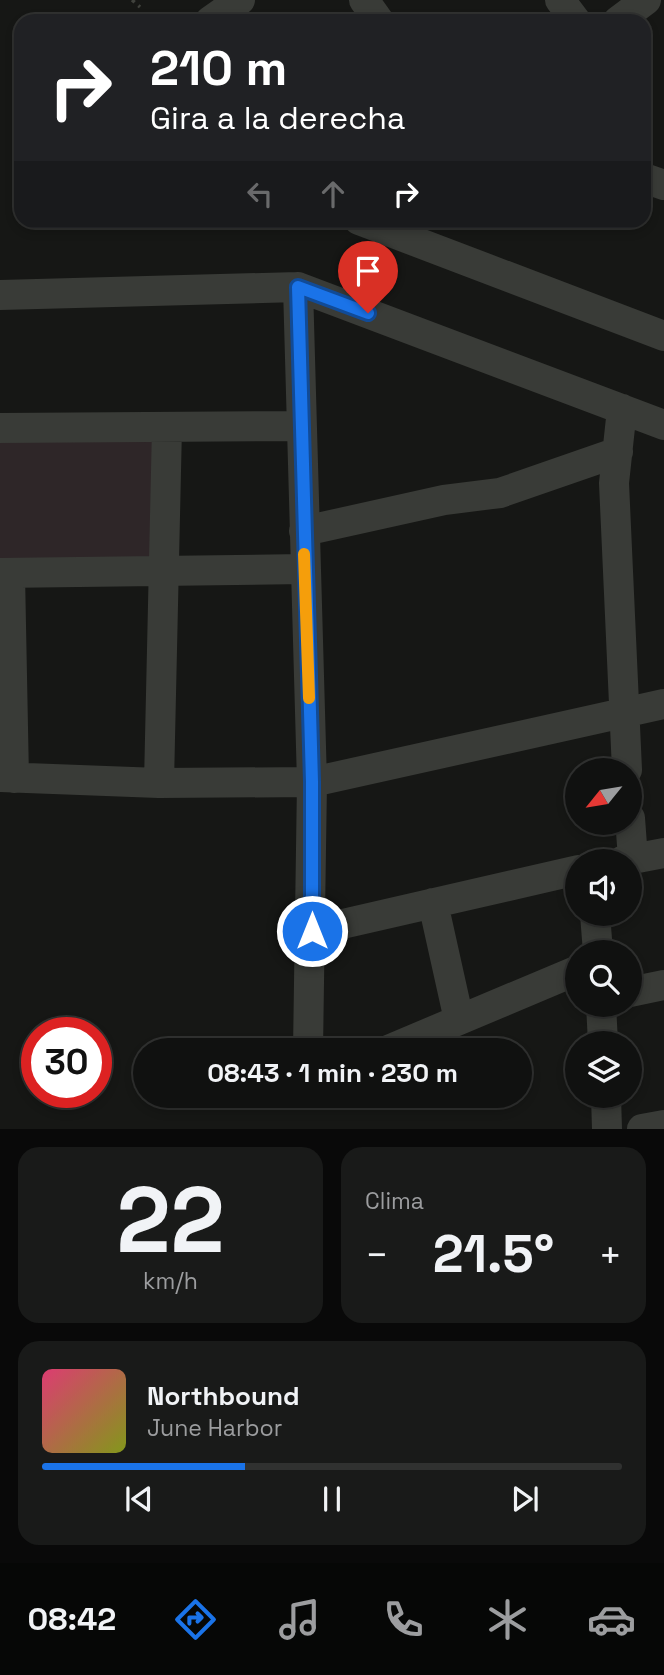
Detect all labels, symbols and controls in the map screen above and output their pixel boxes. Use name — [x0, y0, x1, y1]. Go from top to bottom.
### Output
text: 210 m — [150, 37, 287, 99]
icon: right — [35, 42, 126, 133]
text: Gira a la derecha — [150, 98, 405, 138]
icon: left — [241, 175, 279, 213]
icon: ahead — [314, 175, 352, 213]
icon: right — [387, 175, 425, 213]
pin — [338, 241, 398, 313]
icon: arrive — [349, 252, 387, 290]
north arrow — [565, 758, 642, 835]
map controls — [565, 758, 642, 1108]
button: sound — [565, 849, 642, 926]
position arrow — [275, 894, 349, 968]
button: search — [565, 940, 642, 1017]
speed limit sign: 30 — [21, 1017, 112, 1108]
button: layers — [565, 1031, 642, 1108]
text: 08:43 · 1 min · 230 m — [207, 1056, 458, 1090]
text: 22 — [116, 1162, 225, 1279]
text: Clima — [365, 1186, 424, 1216]
text: 21.5° — [433, 1221, 554, 1287]
text: − — [365, 1231, 389, 1279]
text: + — [598, 1231, 622, 1279]
text: km/h — [143, 1266, 198, 1296]
text: Northbound — [147, 1379, 300, 1413]
text: June Harbor — [147, 1413, 282, 1443]
icon: previous — [120, 1480, 158, 1518]
icon: pause — [313, 1480, 351, 1518]
icon: next — [506, 1480, 544, 1518]
icon: directions — [171, 1595, 220, 1644]
icon: music — [275, 1595, 324, 1644]
icon: phone — [379, 1595, 428, 1644]
icon: climate — [483, 1595, 532, 1644]
icon: car — [587, 1595, 636, 1644]
text: 08:42 — [28, 1599, 116, 1639]

